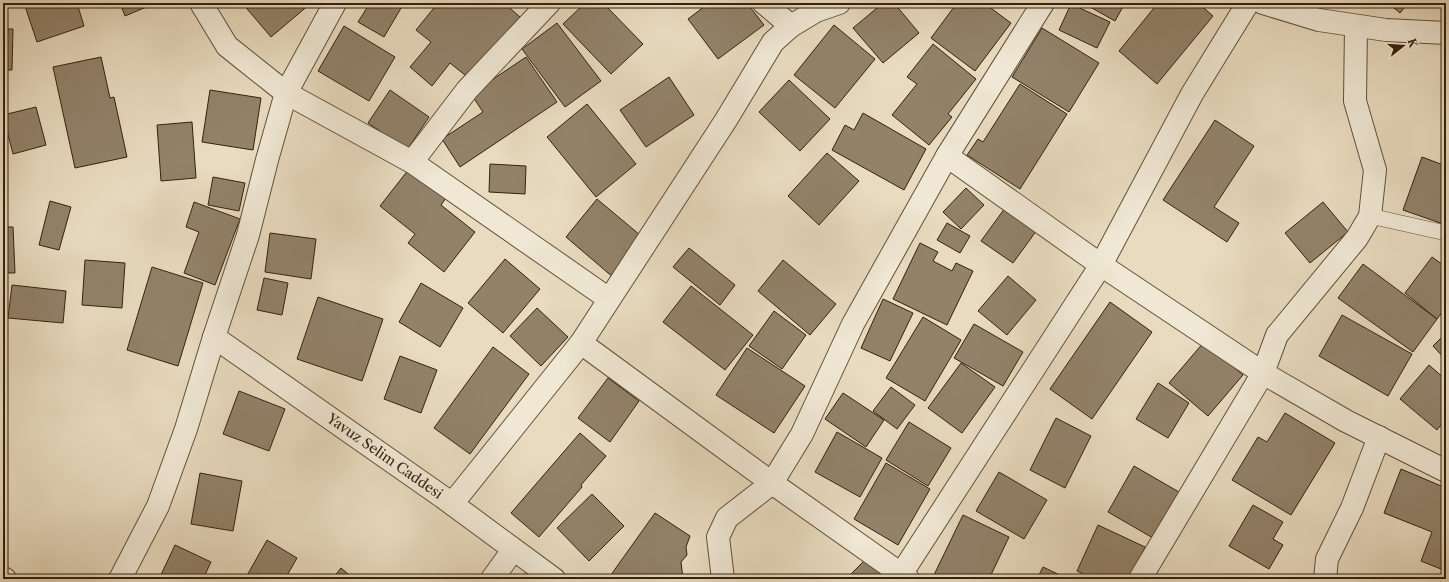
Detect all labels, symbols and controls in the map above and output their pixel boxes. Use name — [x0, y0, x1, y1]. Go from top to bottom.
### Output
north arrow — [1383, 26, 1423, 66]
text: K — [1405, 37, 1421, 50]
street label: Yavuz Selim Caddesi — [323, 409, 447, 503]

